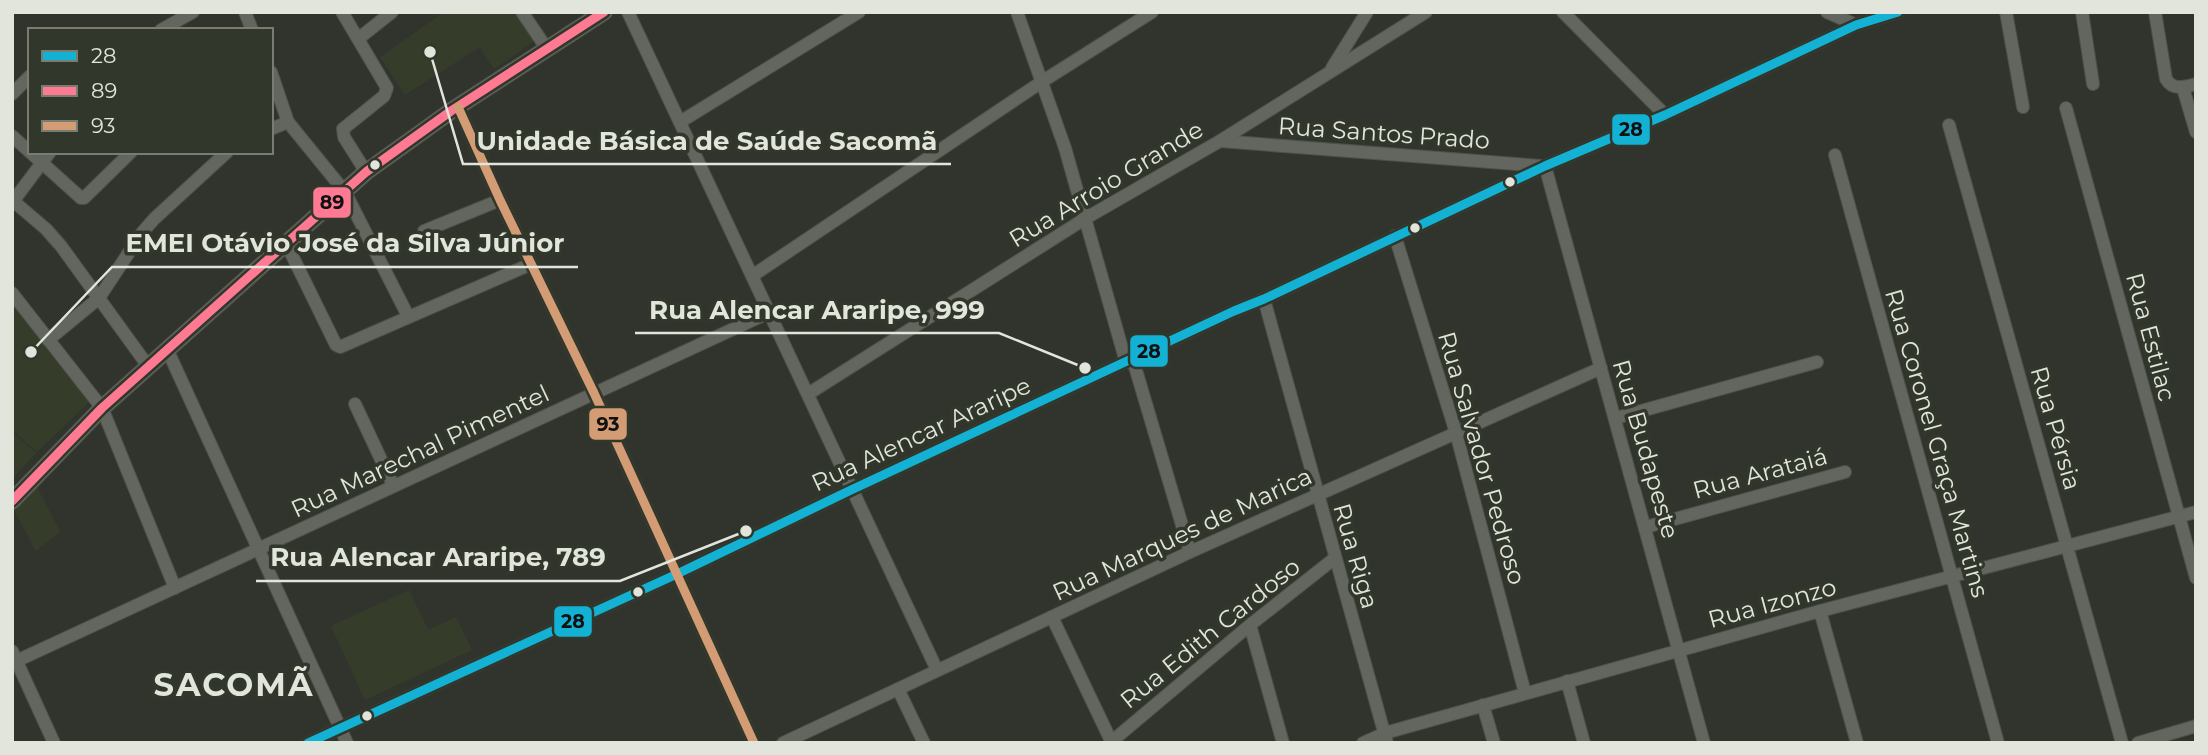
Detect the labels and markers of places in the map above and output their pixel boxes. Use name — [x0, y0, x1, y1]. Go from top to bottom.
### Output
callout: Unidade Básica de Saúde Sacomã — [463, 117, 951, 164]
unlabelled marker — [368, 158, 382, 172]
unlabelled marker — [1503, 175, 1517, 189]
callout: EMEI Otávio José da Silva Júnior — [112, 220, 578, 267]
unlabelled marker — [1408, 221, 1422, 235]
callout: Rua Alencar Araripe, 999 — [635, 286, 999, 333]
callout: Rua Alencar Araripe, 789 — [256, 534, 620, 581]
unlabelled marker — [631, 585, 645, 599]
unlabelled marker — [360, 709, 374, 723]

